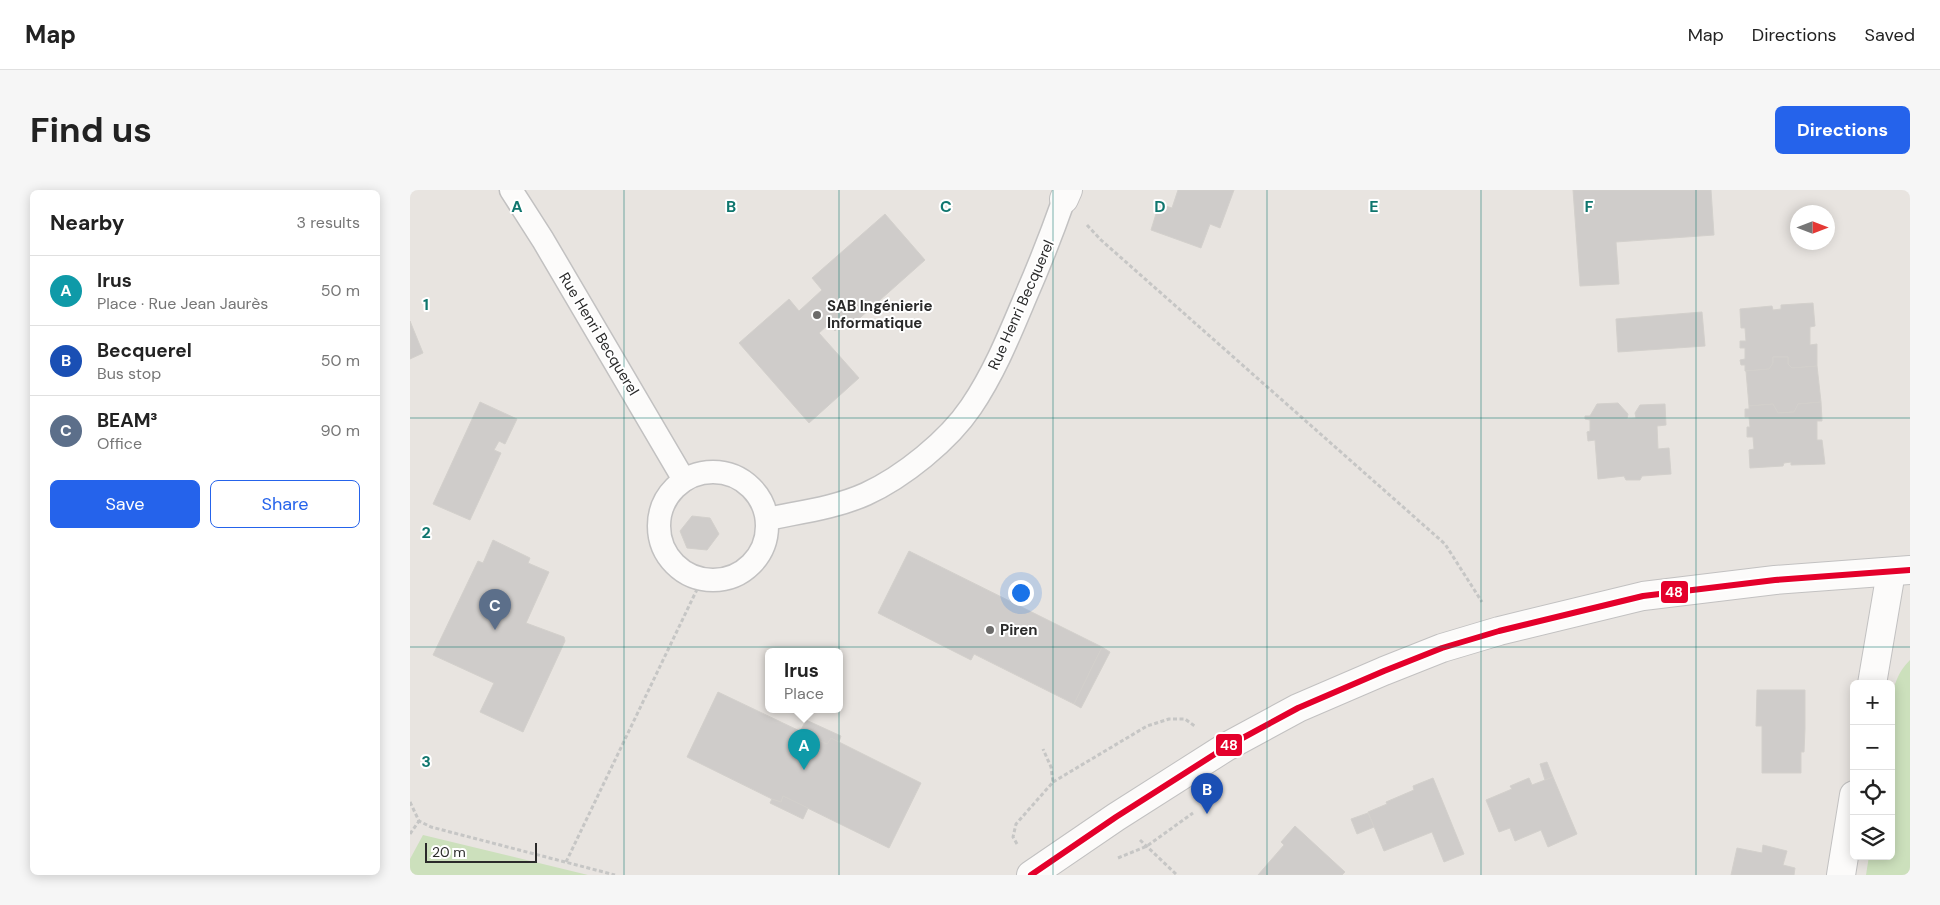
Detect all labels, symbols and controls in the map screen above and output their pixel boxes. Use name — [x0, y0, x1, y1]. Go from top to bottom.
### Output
text: Map — [25, 19, 76, 50]
text: Map — [1688, 23, 1724, 47]
text: Directions — [1752, 23, 1837, 47]
text: Saved — [1865, 23, 1915, 47]
button: Directions — [1775, 106, 1910, 154]
text: Find us — [30, 107, 152, 153]
text: A — [511, 196, 523, 217]
text: B — [726, 196, 736, 217]
text: C — [940, 196, 952, 217]
text: D — [1154, 196, 1166, 217]
text: E — [1369, 196, 1379, 217]
text: F — [1585, 196, 1594, 217]
north arrow — [1790, 205, 1835, 250]
text: Nearby — [50, 209, 124, 237]
text: 3 results — [297, 212, 360, 233]
street label: Rue Henri Becquerel — [983, 237, 1059, 373]
text: Irus — [97, 268, 132, 293]
street label: Rue Henri Becquerel — [554, 269, 644, 399]
text: A — [60, 280, 72, 301]
text: 50 m — [321, 280, 360, 301]
text: Place · Rue Jean Jaurès — [97, 293, 268, 314]
text: 1 — [423, 294, 429, 315]
place label: SAB Ingénierie Informatique — [827, 296, 932, 333]
marker: SAB Ingénierie Informatique — [811, 309, 823, 321]
text: Becquerel — [97, 338, 192, 363]
text: B — [61, 350, 71, 371]
text: 50 m — [321, 350, 360, 371]
text: Bus stop — [97, 363, 161, 384]
text: BEAM³ — [97, 408, 157, 433]
text: C — [60, 420, 72, 441]
text: 90 m — [320, 420, 360, 441]
text: Office — [97, 433, 142, 454]
button: Save — [50, 480, 200, 528]
button: Share — [210, 480, 360, 528]
text: 2 — [421, 522, 431, 543]
your location — [1008, 580, 1034, 606]
line badge: 48 — [1660, 580, 1689, 604]
text: 48 — [1665, 583, 1683, 601]
pin: C — [479, 589, 511, 630]
place label: Piren — [1000, 620, 1038, 640]
marker: Piren — [984, 624, 996, 636]
popup — [765, 648, 843, 713]
text: Irus — [784, 658, 819, 683]
map controls — [1850, 680, 1895, 860]
button: + — [1850, 680, 1895, 725]
text: Place — [784, 683, 824, 704]
button: − — [1850, 725, 1895, 770]
pin: A — [788, 729, 820, 770]
line badge: 48 — [1215, 733, 1243, 757]
text: 48 — [1220, 736, 1238, 754]
text: 3 — [421, 751, 431, 772]
button: locate — [1850, 770, 1895, 815]
pin: B — [1191, 773, 1223, 814]
button: layers — [1850, 815, 1895, 860]
scale bar — [425, 840, 538, 863]
text: 20 m — [432, 843, 466, 861]

